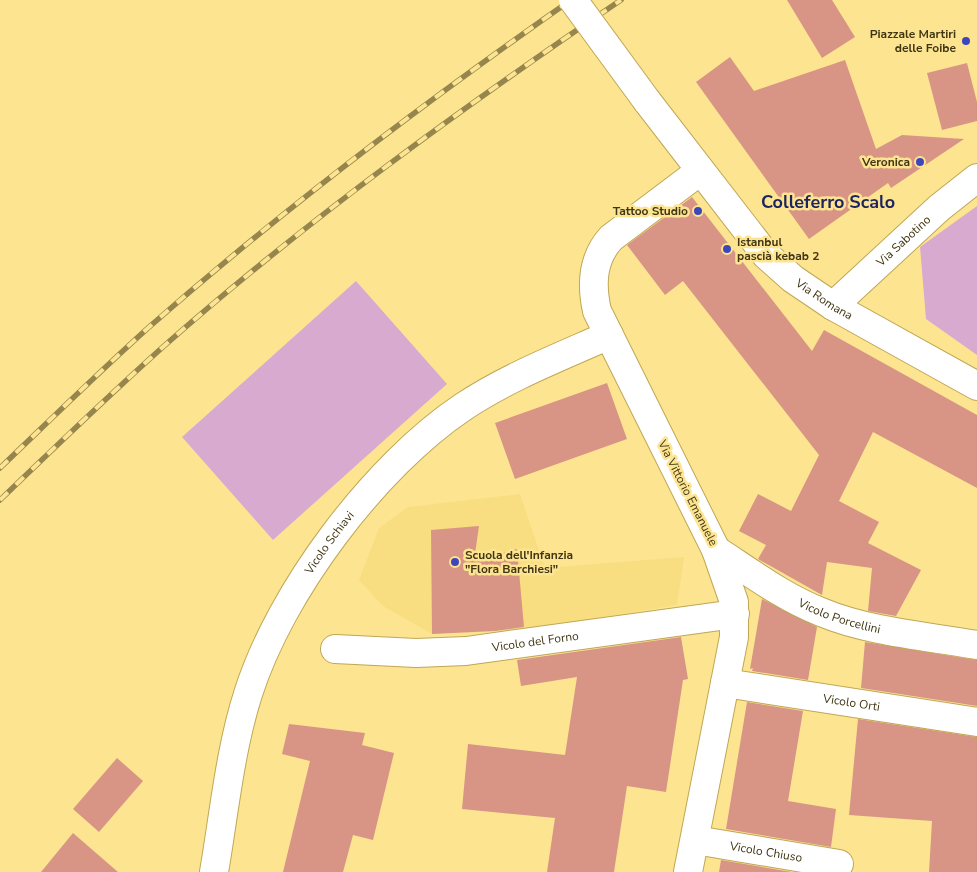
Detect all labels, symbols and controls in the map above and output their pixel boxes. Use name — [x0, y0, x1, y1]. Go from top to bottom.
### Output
place label: Piazzale Martiri delle Foibe — [870, 26, 956, 56]
marker: Piazzale Martiri delle Foibe — [960, 35, 972, 47]
place label: Veronica — [861, 154, 910, 170]
marker: Veronica — [914, 156, 926, 168]
district label: Colleferro Scalo — [761, 190, 895, 214]
place label: Tattoo Studio — [613, 203, 688, 219]
marker: Tattoo Studio — [692, 205, 704, 217]
street label: Via Sabotino — [872, 212, 934, 271]
place label: Istanbul pascià kebab 2 — [737, 234, 819, 264]
marker: Istanbul pascià kebab 2 — [721, 243, 733, 255]
street label: Via Romana — [792, 274, 856, 323]
street label: Via Vittorio Emanuele — [654, 436, 722, 549]
street label: Vicolo Schiavi — [300, 508, 358, 578]
place label: Scuola dell'Infanzia "Flora Barchiesi" — [465, 547, 573, 577]
marker: Scuola dell'Infanzia "Flora Barchiesi" — [449, 556, 461, 568]
street label: Vicolo Porcellini — [795, 594, 882, 637]
street label: Vicolo del Forno — [490, 628, 580, 655]
street label: Vicolo Orti — [821, 690, 881, 715]
street label: Vicolo Chiuso — [728, 838, 804, 866]

